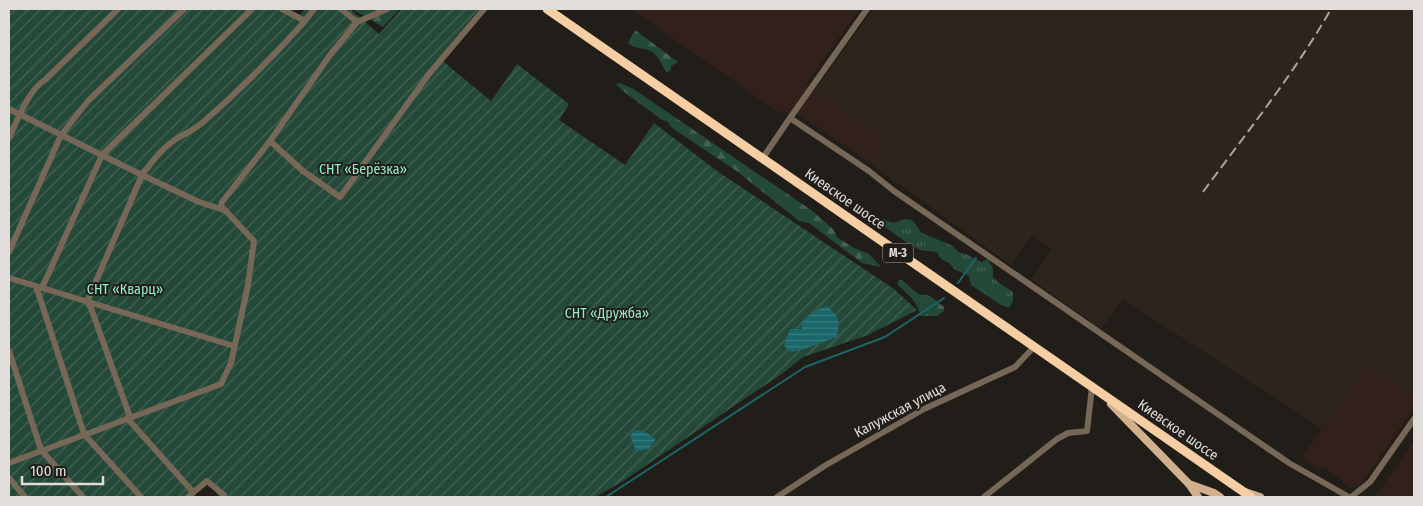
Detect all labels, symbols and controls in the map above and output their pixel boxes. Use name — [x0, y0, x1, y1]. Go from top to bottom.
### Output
park label: СНТ «Берёзка» — [319, 161, 407, 178]
street label: Киевское шоссе — [801, 165, 889, 233]
road number: М-3 — [883, 244, 913, 262]
park label: СНТ «Кварц» — [87, 281, 163, 298]
park label: СНТ «Дружба» — [565, 305, 649, 322]
street label: Калужская улица — [851, 379, 949, 441]
street label: Киевское шоссе — [1134, 396, 1222, 464]
scale bar — [22, 454, 104, 486]
text: 100 m — [30, 462, 67, 480]

